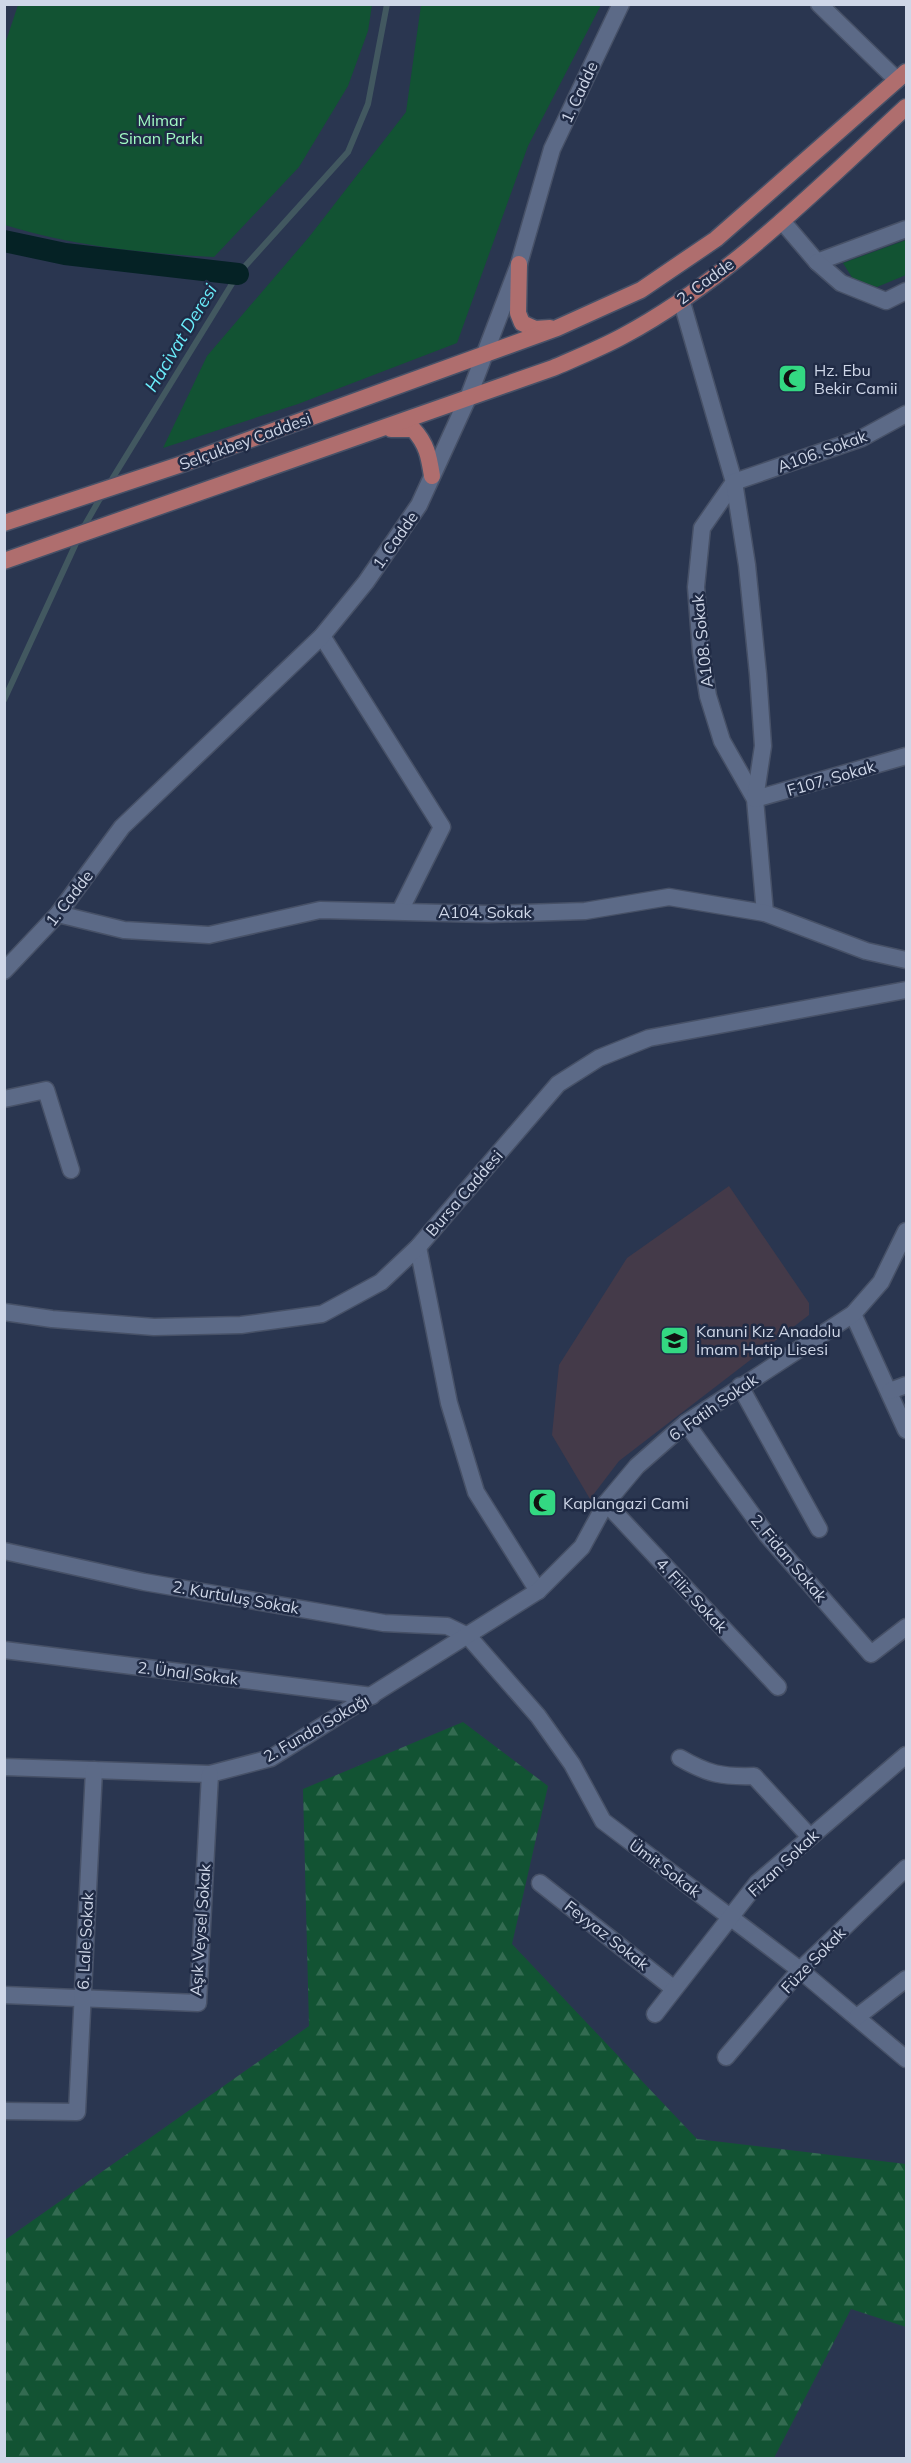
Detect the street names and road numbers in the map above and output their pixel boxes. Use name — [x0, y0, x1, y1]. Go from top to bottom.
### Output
street label: 1. Cadde — [556, 58, 602, 126]
street label: 2. Cadde — [673, 254, 737, 308]
street label: Selçukbey Caddesi — [176, 408, 314, 474]
street label: A106. Sokak — [775, 425, 870, 476]
street label: 1. Cadde — [368, 507, 422, 573]
street label: A108. Sokak — [687, 593, 717, 689]
street label: F107. Sokak — [785, 756, 878, 800]
street label: 1. Cadde — [41, 866, 97, 930]
street label: A104. Sokak — [438, 902, 532, 922]
street label: Bursa Caddesi — [421, 1146, 507, 1240]
street label: 6. Fatih Sokak — [665, 1369, 762, 1445]
street label: 2. Fidan Sokak — [747, 1510, 832, 1606]
street label: 4. Filiz Sokak — [652, 1553, 732, 1637]
street label: 2. Kurtuluş Sokak — [171, 1576, 301, 1618]
street label: 2. Ünal Sokak — [137, 1657, 240, 1689]
street label: 2. Funda Sokağı — [260, 1690, 372, 1766]
street label: Fizan Sokak — [744, 1825, 823, 1901]
street label: Ümit Sokak — [625, 1835, 705, 1902]
street label: Aşık Veysel Sokak — [185, 1862, 215, 1997]
street label: 6. Lale Sokak — [72, 1891, 98, 1990]
street label: Feyyaz Sokak — [561, 1896, 654, 1975]
street label: Füze Sokak — [777, 1922, 850, 1997]

